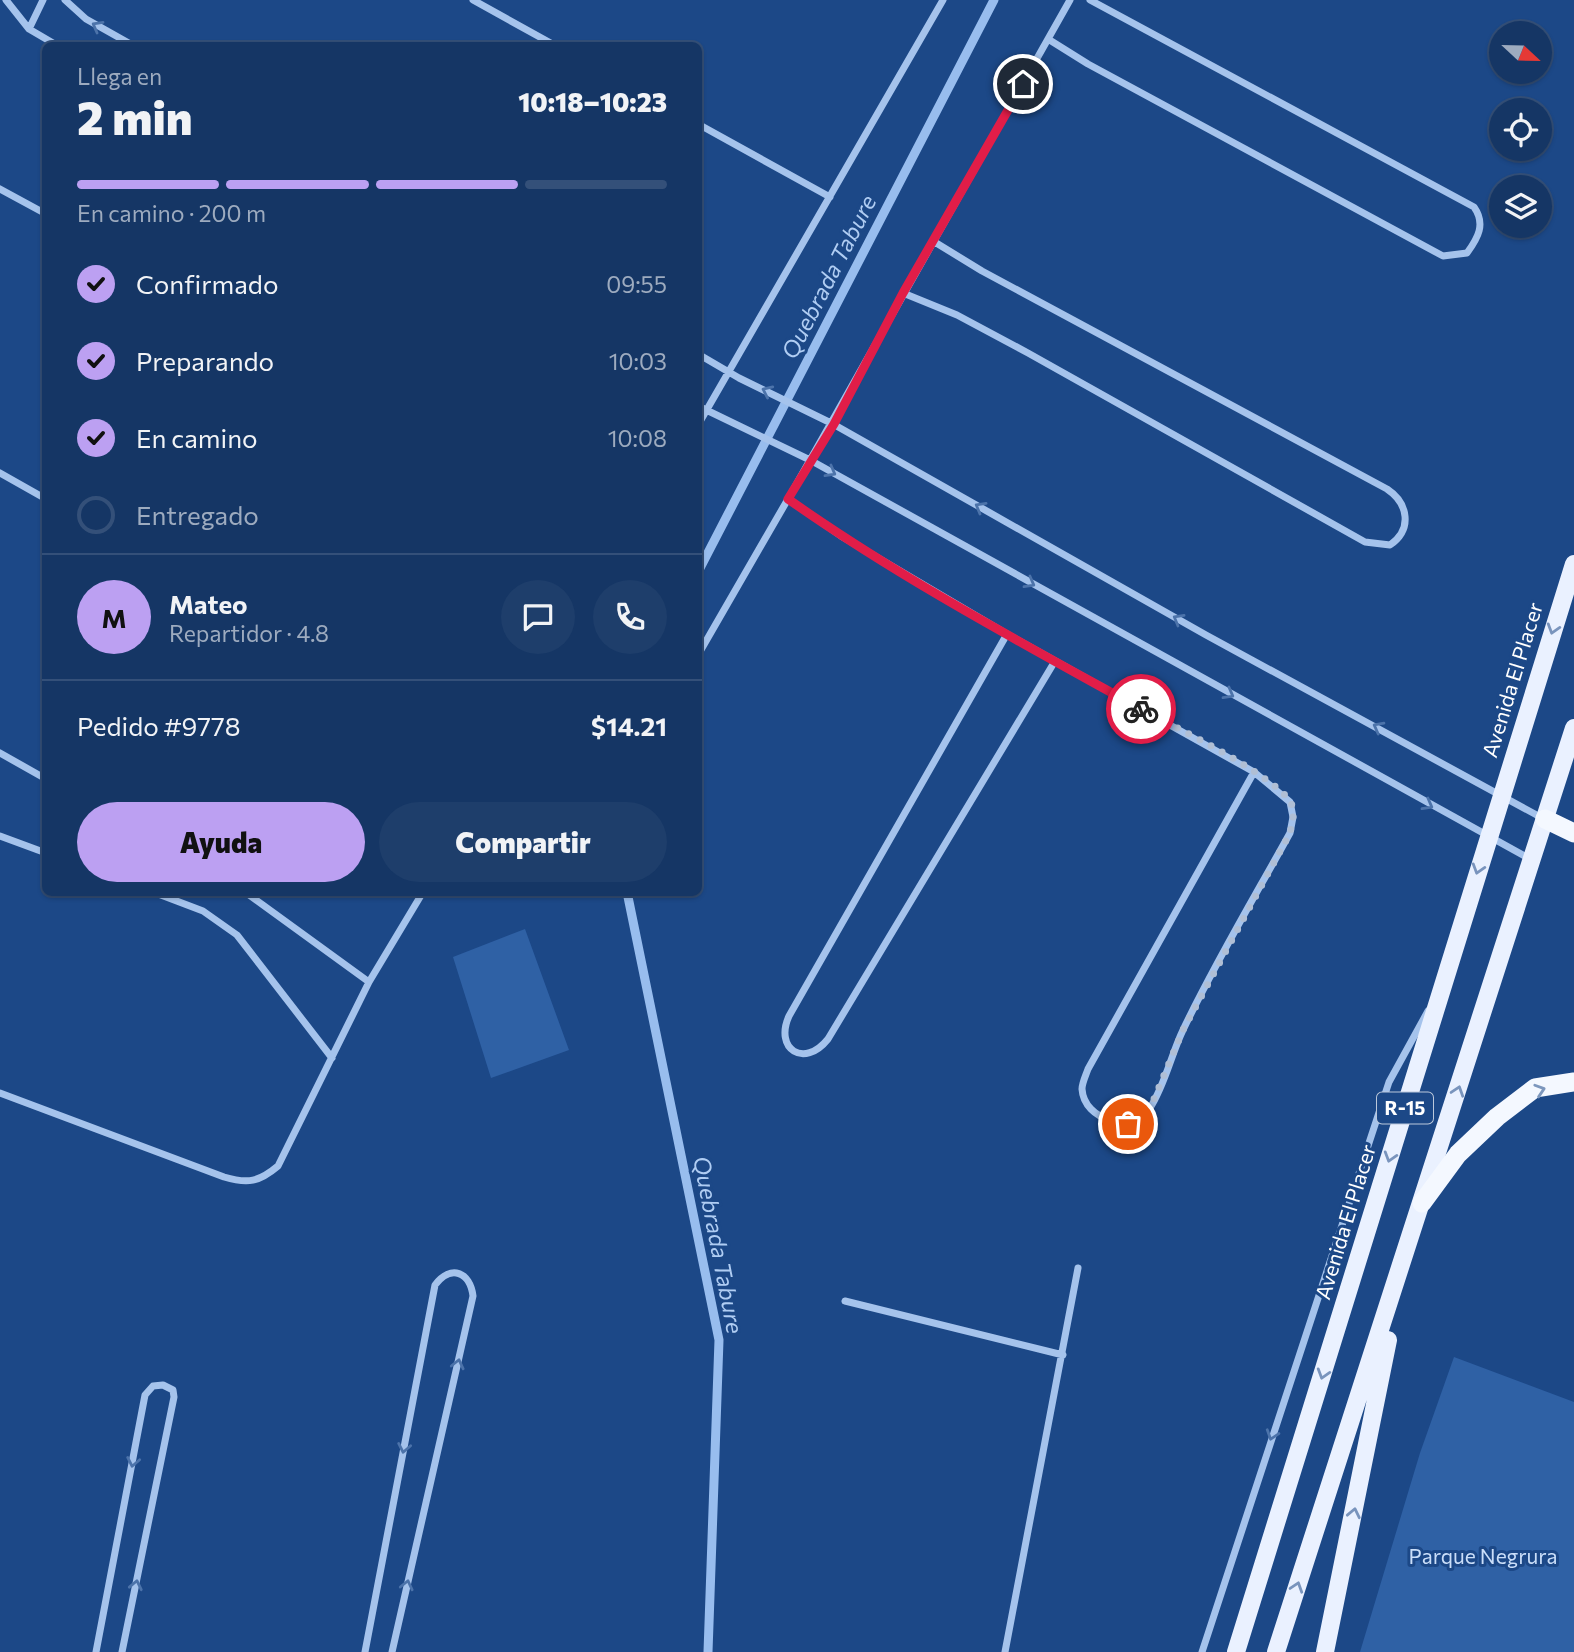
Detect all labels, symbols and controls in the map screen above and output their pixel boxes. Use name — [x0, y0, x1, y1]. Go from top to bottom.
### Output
one-way arrow — [92, 21, 105, 34]
north arrow — [1489, 21, 1552, 84]
map controls — [1489, 21, 1552, 238]
pin — [993, 54, 1053, 114]
text: Llega en — [77, 62, 162, 90]
icon: home — [1004, 65, 1042, 103]
text: 10:18–10:23 — [518, 86, 667, 117]
text: 2 min — [77, 88, 193, 144]
button: locate — [1489, 98, 1552, 161]
button: layers — [1489, 175, 1552, 238]
water label: Quebrada Tabure — [775, 190, 881, 363]
text: En camino · 200 m — [77, 199, 266, 227]
icon: check — [77, 265, 115, 303]
text: Confirmado — [136, 268, 278, 299]
text: 09:55 — [606, 270, 667, 298]
icon: check — [77, 342, 115, 380]
text: Preparando — [136, 345, 274, 376]
text: 10:03 — [609, 347, 667, 375]
one-way arrow — [762, 385, 774, 399]
icon: check — [77, 419, 115, 457]
text: En camino — [136, 422, 258, 453]
text: 10:08 — [608, 424, 667, 452]
one-way arrow — [824, 464, 837, 477]
text: Entregado — [136, 499, 259, 530]
one-way arrow — [974, 502, 987, 515]
one-way arrow — [1023, 575, 1035, 588]
button: chat — [501, 580, 575, 654]
button: phone — [593, 580, 667, 654]
text: Mateo — [169, 588, 248, 619]
street label: Avenida El Placer — [1476, 599, 1547, 760]
text: M — [101, 602, 127, 633]
one-way arrow — [1172, 614, 1185, 627]
text: Repartidor · 4.8 — [169, 619, 329, 647]
one-way arrow — [1547, 622, 1561, 634]
courier — [1106, 674, 1176, 744]
one-way arrow — [1222, 686, 1234, 699]
icon: bike — [1122, 690, 1160, 728]
text: Pedido #9778 — [77, 710, 240, 741]
text: $14.21 — [591, 710, 667, 741]
one-way arrow — [1372, 722, 1385, 736]
one-way arrow — [1420, 797, 1433, 810]
button: Ayuda — [77, 802, 365, 882]
button: Compartir — [379, 802, 667, 882]
one-way arrow — [1472, 863, 1487, 875]
one-way arrow — [1533, 1083, 1545, 1098]
one-way arrow — [1450, 1085, 1464, 1098]
road number: R-15 — [1377, 1092, 1433, 1124]
pin — [1098, 1094, 1158, 1154]
icon: bag — [1109, 1105, 1147, 1143]
street label: Avenida El Placer — [1309, 1141, 1380, 1302]
one-way arrow — [1383, 1151, 1398, 1163]
water label: Quebrada Tabure — [688, 1154, 750, 1336]
one-way arrow — [450, 1358, 464, 1370]
one-way arrow — [1316, 1368, 1331, 1380]
one-way arrow — [1266, 1428, 1280, 1440]
one-way arrow — [397, 1442, 412, 1454]
one-way arrow — [126, 1456, 141, 1468]
one-way arrow — [1346, 1507, 1361, 1519]
park label: Parque Negrura — [1409, 1543, 1557, 1568]
one-way arrow — [127, 1579, 142, 1591]
one-way arrow — [399, 1580, 414, 1592]
one-way arrow — [1289, 1582, 1303, 1594]

